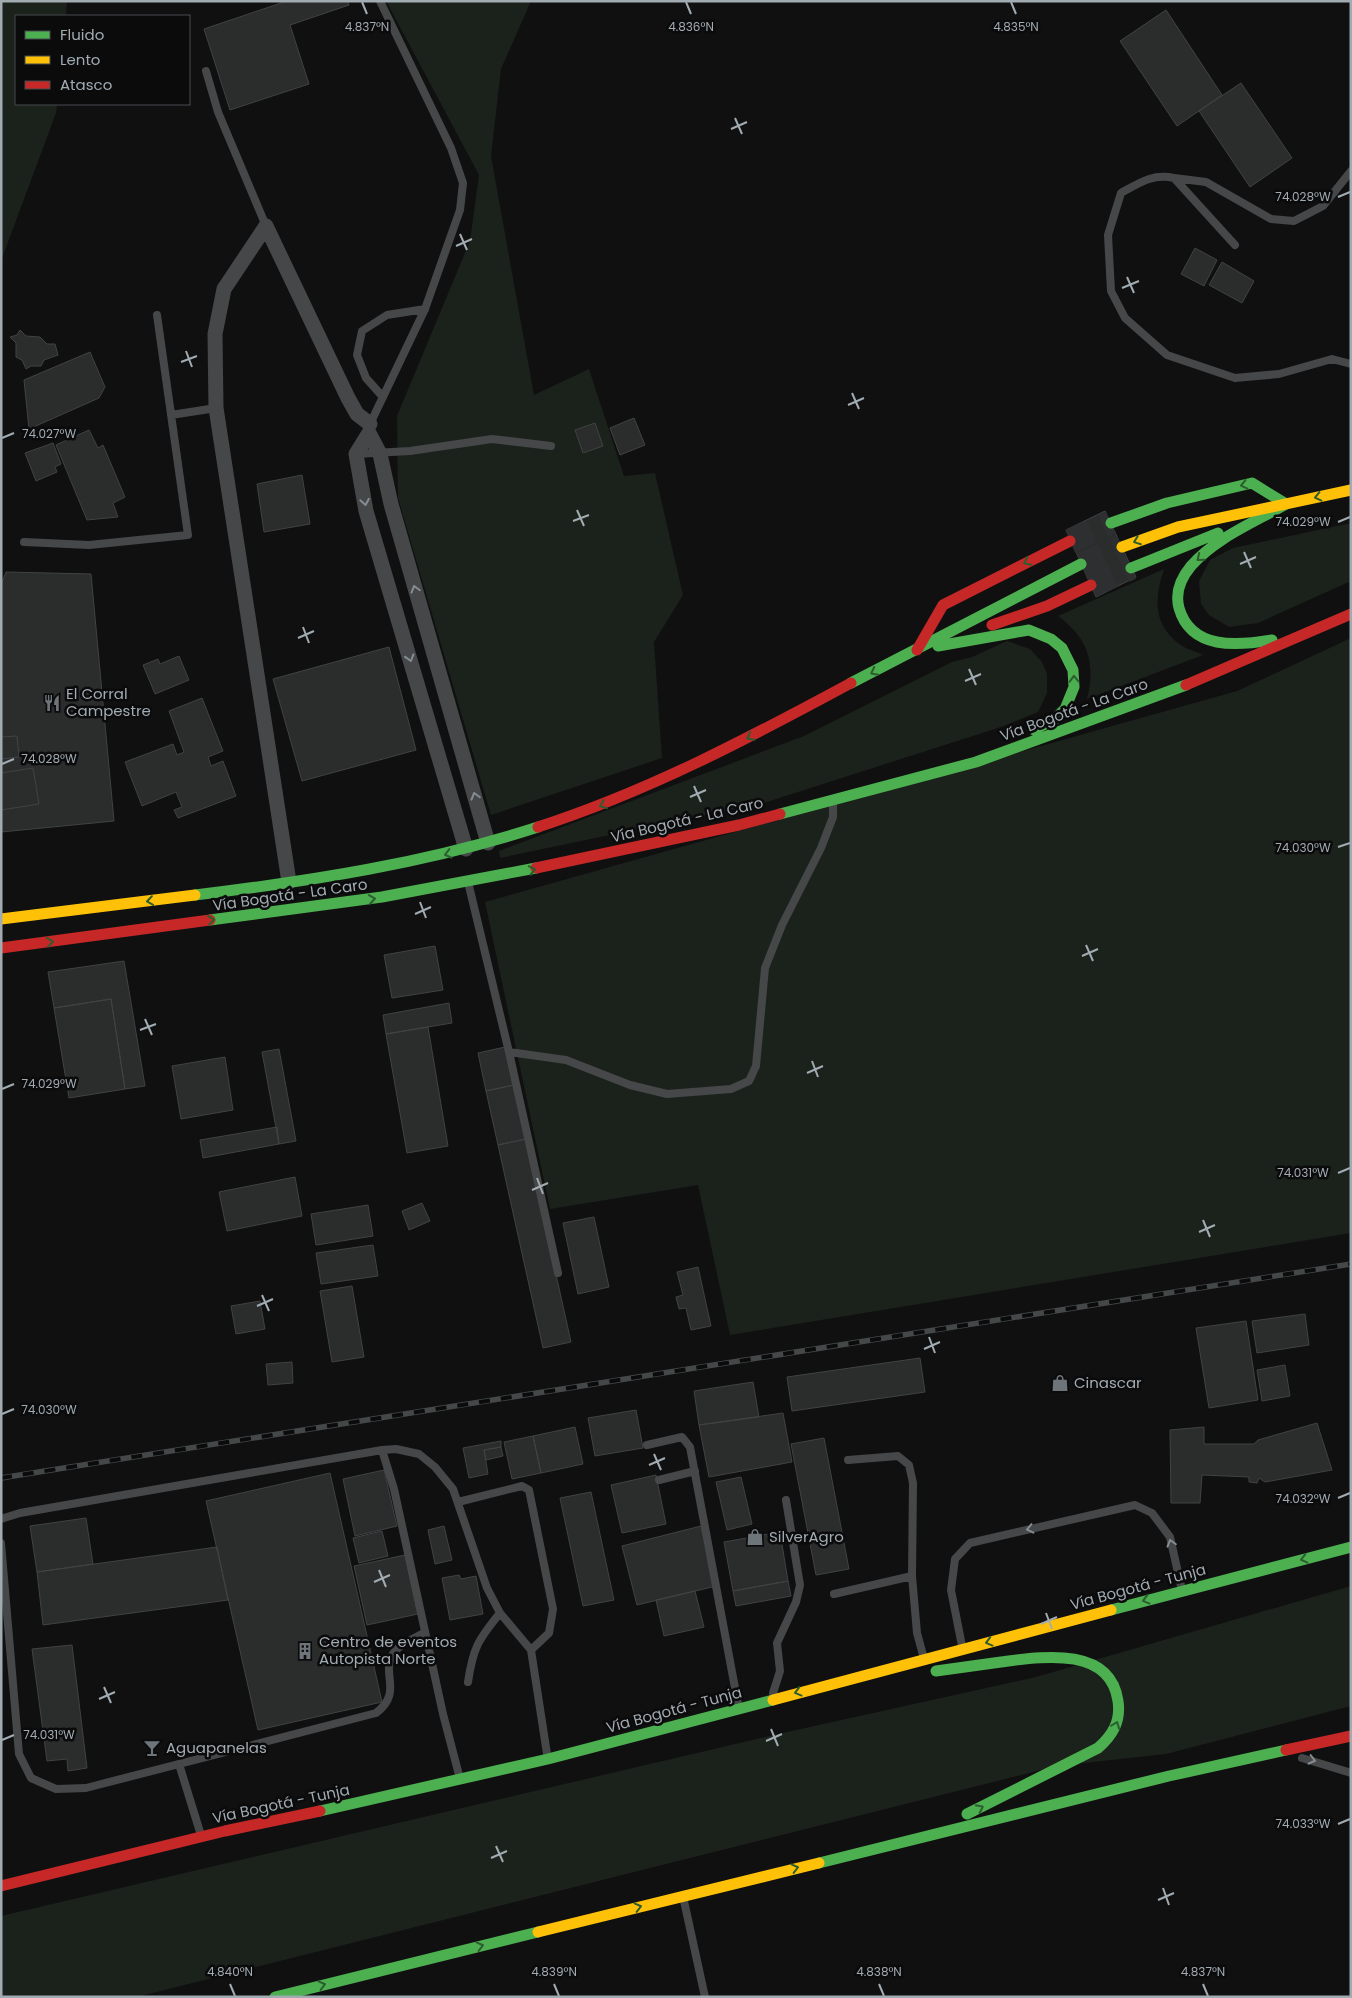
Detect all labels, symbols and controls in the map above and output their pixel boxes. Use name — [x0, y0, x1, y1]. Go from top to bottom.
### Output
legend — [15, 15, 190, 105]
text: 4.837°N — [345, 18, 389, 35]
text: 4.836°N — [668, 18, 714, 35]
text: 4.835°N — [993, 18, 1039, 35]
text: Fluido — [60, 24, 104, 45]
text: Lento — [60, 49, 100, 70]
text: Atasco — [60, 74, 112, 95]
text: 74.028°W — [1275, 188, 1331, 205]
text: 74.027°W — [22, 425, 76, 442]
one-way arrow — [1239, 479, 1248, 490]
one-way arrow — [1314, 491, 1323, 502]
one-way arrow — [359, 498, 369, 507]
text: 74.029°W — [1275, 513, 1331, 530]
one-way arrow — [1133, 535, 1142, 545]
one-way arrow — [1197, 553, 1206, 562]
one-way arrow — [1023, 556, 1032, 566]
one-way arrow — [411, 586, 421, 594]
one-way arrow — [404, 654, 414, 662]
one-way arrow — [870, 666, 879, 676]
street label: Vía Bogotá - La Caro — [997, 673, 1151, 746]
one-way arrow — [1068, 675, 1079, 683]
place label: El Corral Campestre — [66, 683, 151, 721]
restaurant icon: El Corral Campestre — [42, 693, 62, 713]
one-way arrow — [747, 731, 756, 741]
text: 74.028°W — [21, 750, 77, 767]
one-way arrow — [470, 792, 480, 800]
street label: Vía Bogotá - La Caro — [609, 792, 765, 847]
one-way arrow — [599, 799, 608, 809]
text: 74.030°W — [1275, 839, 1331, 856]
one-way arrow — [445, 848, 453, 858]
one-way arrow — [527, 865, 536, 875]
street label: Vía Bogotá - La Caro — [211, 873, 369, 916]
one-way arrow — [367, 894, 376, 904]
one-way arrow — [145, 896, 154, 906]
one-way arrow — [206, 916, 215, 926]
one-way arrow — [46, 937, 54, 948]
text: 74.029°W — [21, 1075, 77, 1092]
text: 74.031°W — [1277, 1164, 1329, 1181]
place label: Cinascar — [1074, 1372, 1142, 1393]
shop icon: Cinascar — [1050, 1373, 1070, 1393]
text: 74.030°W — [21, 1401, 77, 1418]
text: 74.032°W — [1276, 1490, 1331, 1507]
one-way arrow — [1025, 1523, 1034, 1534]
place label: SilverAgro — [769, 1526, 844, 1547]
shop icon: SilverAgro — [745, 1527, 765, 1547]
one-way arrow — [1166, 1540, 1176, 1548]
one-way arrow — [1299, 1553, 1308, 1564]
street label: Vía Bogotá - Tunja — [1068, 1558, 1208, 1615]
one-way arrow — [1142, 1594, 1151, 1605]
place label: Centro de eventos Autopista Norte — [319, 1631, 457, 1669]
one-way arrow — [986, 1636, 994, 1646]
building icon: Centro de eventos Autopista Norte — [295, 1641, 315, 1661]
street label: Vía Bogotá - Tunja — [604, 1681, 744, 1738]
one-way arrow — [795, 1687, 803, 1697]
one-way arrow — [1110, 1721, 1120, 1730]
text: 74.031°W — [23, 1726, 75, 1743]
place label: Aguapanelas — [166, 1737, 267, 1758]
bar icon: Aguapanelas — [142, 1738, 162, 1758]
one-way arrow — [1308, 1754, 1317, 1765]
street label: Vía Bogotá - Tunja — [210, 1779, 351, 1828]
one-way arrow — [975, 1803, 984, 1814]
text: 74.033°W — [1276, 1815, 1331, 1832]
one-way arrow — [791, 1863, 800, 1874]
one-way arrow — [633, 1902, 642, 1913]
one-way arrow — [475, 1941, 484, 1952]
text: 4.840°N — [207, 1963, 253, 1980]
text: 4.839°N — [531, 1963, 577, 1980]
text: 4.838°N — [856, 1963, 902, 1980]
text: 4.837°N — [1181, 1963, 1225, 1980]
one-way arrow — [318, 1980, 327, 1991]

